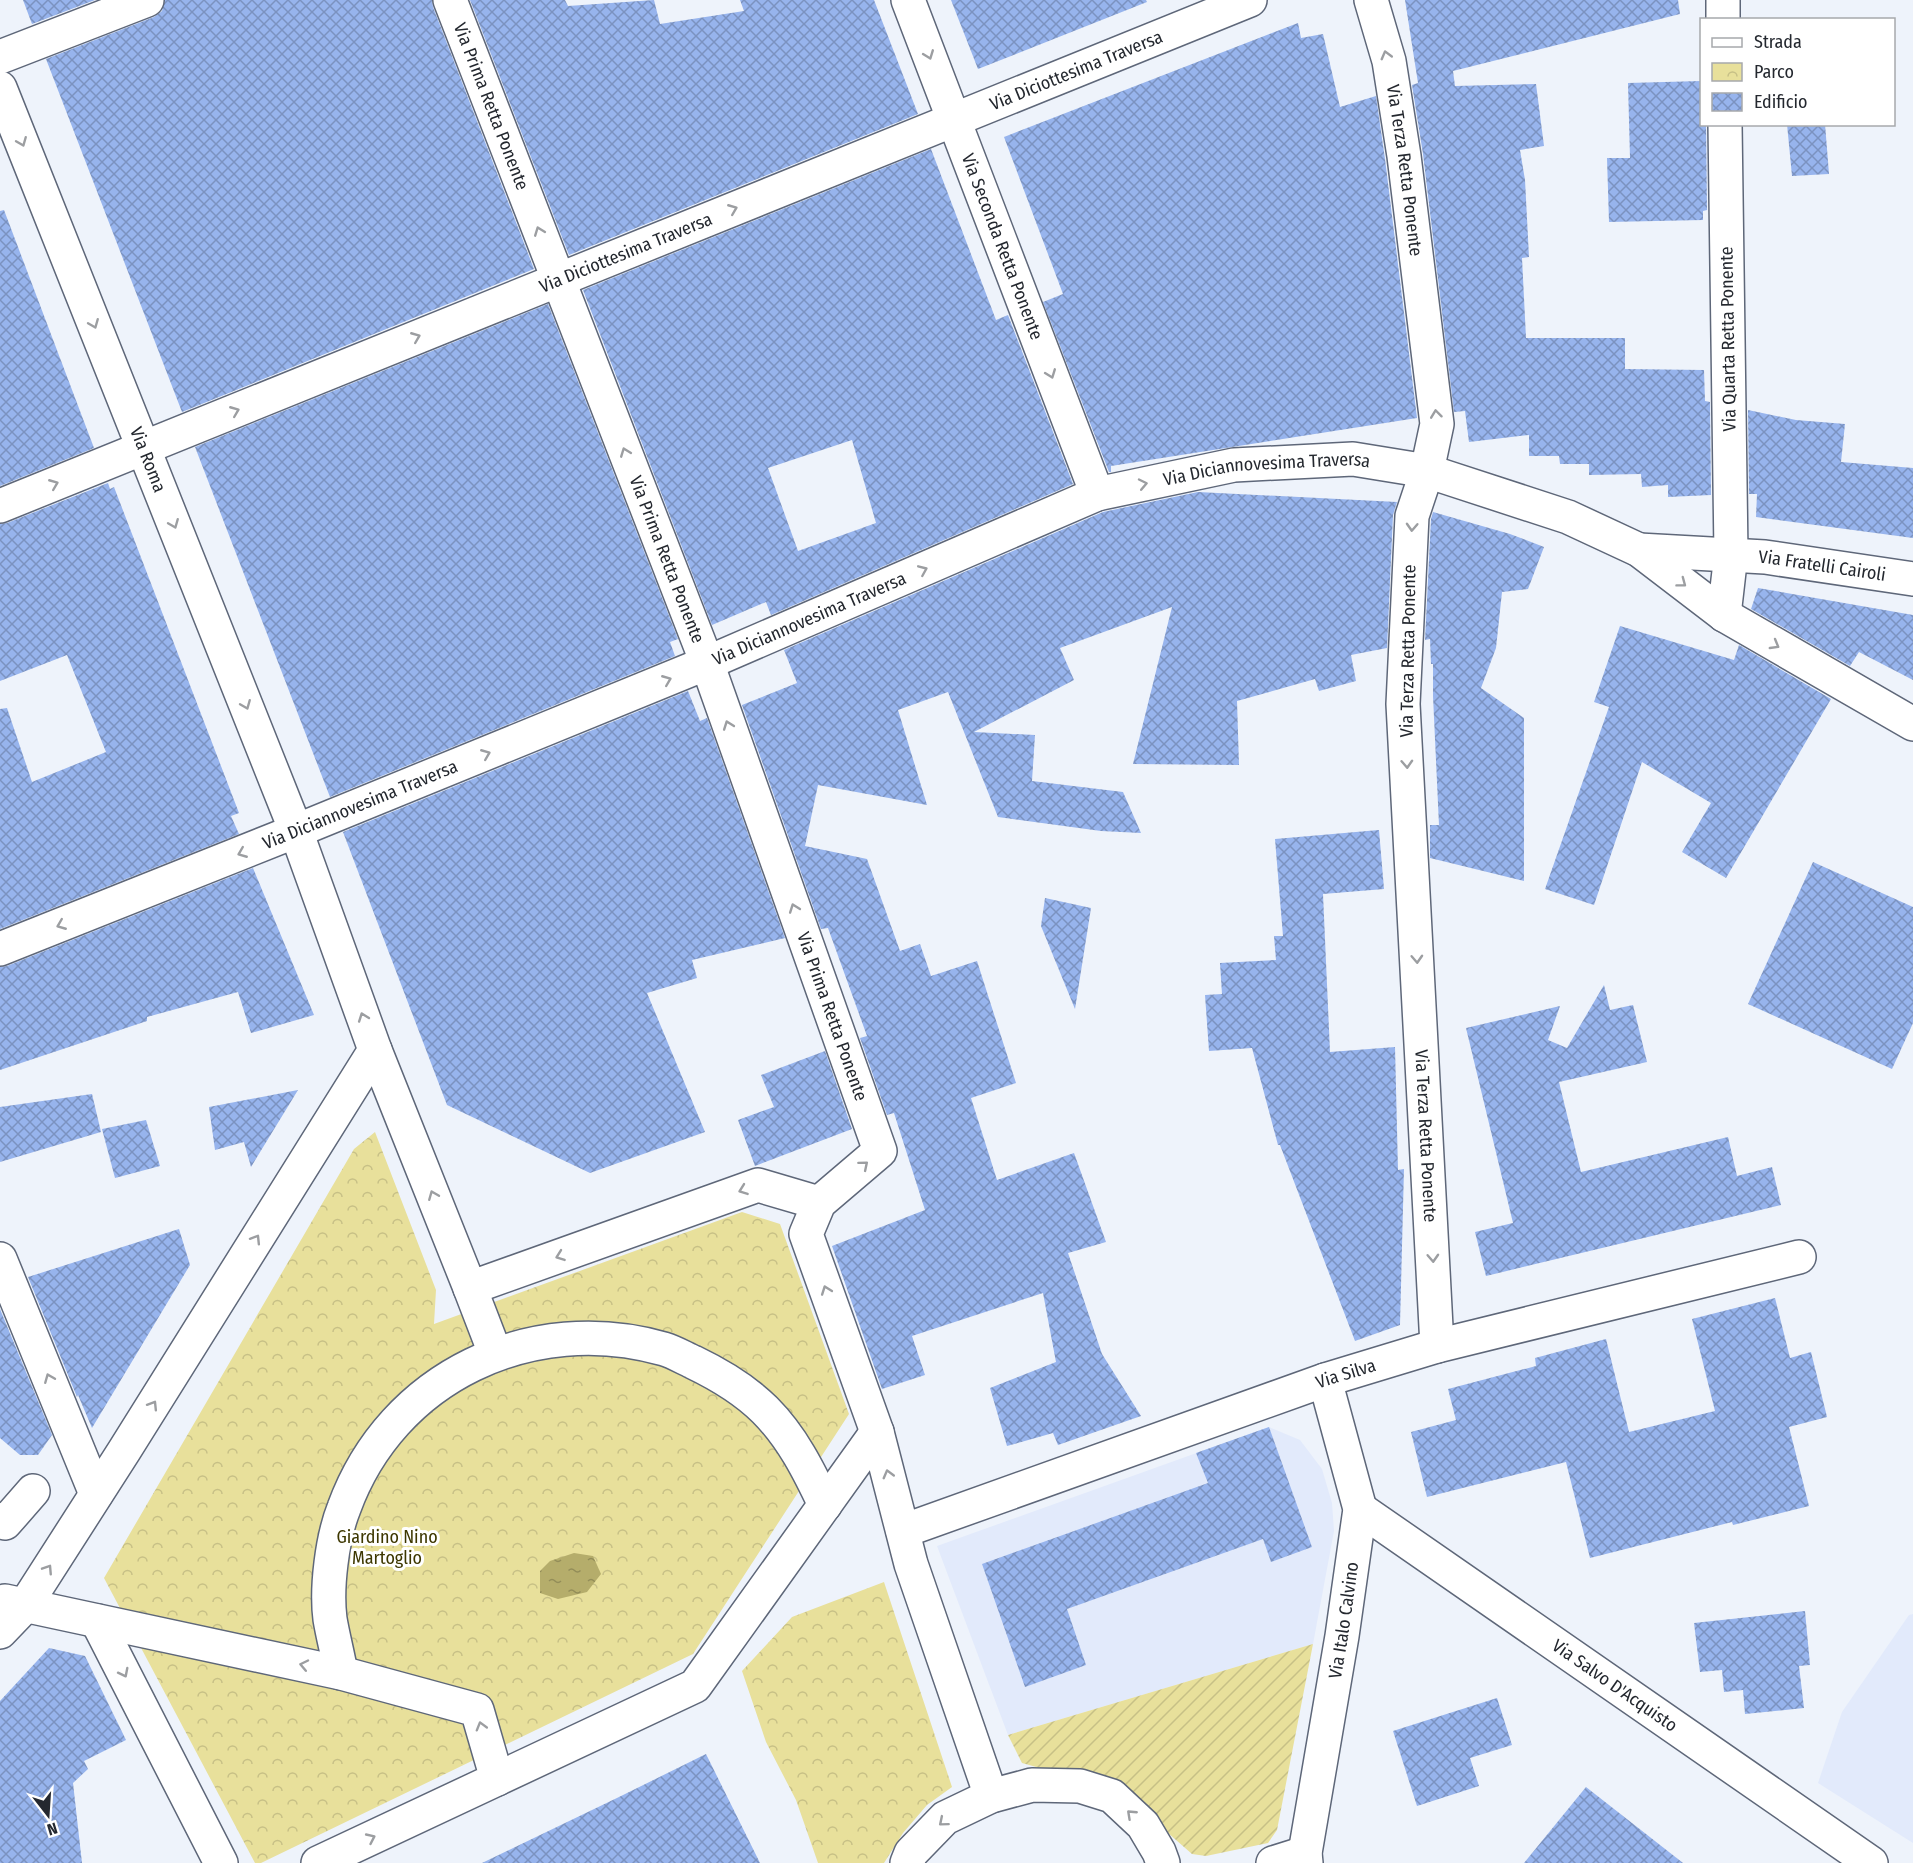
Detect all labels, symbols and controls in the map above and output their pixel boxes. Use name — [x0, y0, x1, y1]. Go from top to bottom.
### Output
legend — [1700, 18, 1895, 126]
street label: Via Prima Retta Ponente — [449, 20, 534, 193]
street label: Via Diciottesima Traversa — [987, 25, 1166, 115]
text: Strada — [1754, 31, 1802, 53]
one-way arrow — [922, 48, 934, 59]
one-way arrow — [1381, 50, 1394, 60]
text: Parco — [1754, 61, 1794, 83]
street label: Via Terza Retta Ponente — [1382, 83, 1427, 257]
text: Edificio — [1754, 91, 1807, 113]
one-way arrow — [15, 136, 27, 147]
street label: Via Seconda Retta Ponente — [957, 150, 1048, 343]
one-way arrow — [727, 204, 738, 216]
street label: Via Diciottesima Traversa — [536, 208, 715, 298]
one-way arrow — [534, 226, 547, 237]
street label: Via Quarta Retta Ponente — [1715, 246, 1741, 432]
one-way arrow — [87, 317, 99, 328]
one-way arrow — [410, 332, 421, 345]
one-way arrow — [1044, 368, 1056, 379]
one-way arrow — [229, 405, 240, 418]
one-way arrow — [1430, 409, 1443, 419]
street label: Via Roma — [125, 424, 171, 496]
one-way arrow — [620, 447, 632, 458]
street label: Via Diciannovesima Traversa — [1161, 448, 1372, 491]
street label: Via Prima Retta Ponente — [625, 473, 709, 646]
one-way arrow — [1138, 478, 1148, 491]
one-way arrow — [48, 479, 59, 491]
one-way arrow — [167, 518, 179, 529]
one-way arrow — [1405, 523, 1418, 532]
street label: Via Fratelli Cairoli — [1758, 546, 1887, 586]
street label: Via Terza Retta Ponente — [1395, 564, 1421, 738]
one-way arrow — [917, 565, 928, 577]
street label: Via Diciannovesima Traversa — [709, 567, 909, 670]
one-way arrow — [1675, 575, 1686, 586]
one-way arrow — [1769, 637, 1779, 649]
one-way arrow — [661, 675, 672, 687]
one-way arrow — [239, 699, 251, 710]
one-way arrow — [723, 720, 736, 731]
one-way arrow — [480, 749, 491, 761]
street label: Via Diciannovesima Traversa — [259, 755, 461, 854]
one-way arrow — [1400, 760, 1413, 769]
one-way arrow — [237, 846, 248, 858]
one-way arrow — [788, 903, 801, 914]
one-way arrow — [56, 918, 67, 930]
street label: Via Prima Retta Ponente — [792, 929, 872, 1104]
one-way arrow — [1411, 954, 1424, 963]
one-way arrow — [358, 1013, 371, 1023]
street label: Via Terza Retta Ponente — [1410, 1049, 1441, 1223]
one-way arrow — [857, 1161, 868, 1172]
one-way arrow — [738, 1183, 749, 1196]
one-way arrow — [428, 1190, 440, 1201]
one-way arrow — [249, 1235, 261, 1245]
one-way arrow — [555, 1248, 565, 1261]
one-way arrow — [1427, 1254, 1440, 1263]
one-way arrow — [821, 1285, 833, 1296]
street label: Via Silva — [1313, 1354, 1379, 1393]
one-way arrow — [44, 1373, 56, 1384]
one-way arrow — [145, 1401, 157, 1411]
one-way arrow — [883, 1470, 895, 1480]
park label: Giardino Nino Martoglio — [336, 1526, 438, 1569]
street label: Via Italo Calvino — [1324, 1560, 1363, 1680]
one-way arrow — [41, 1565, 52, 1576]
street label: Via Salvo D'Acquisto — [1548, 1635, 1682, 1737]
one-way arrow — [300, 1659, 310, 1672]
one-way arrow — [117, 1666, 128, 1677]
one-way arrow — [476, 1721, 488, 1732]
north arrow — [18, 1785, 78, 1845]
one-way arrow — [1128, 1811, 1139, 1822]
one-way arrow — [939, 1815, 950, 1826]
text: N — [45, 1818, 60, 1839]
one-way arrow — [364, 1834, 375, 1846]

